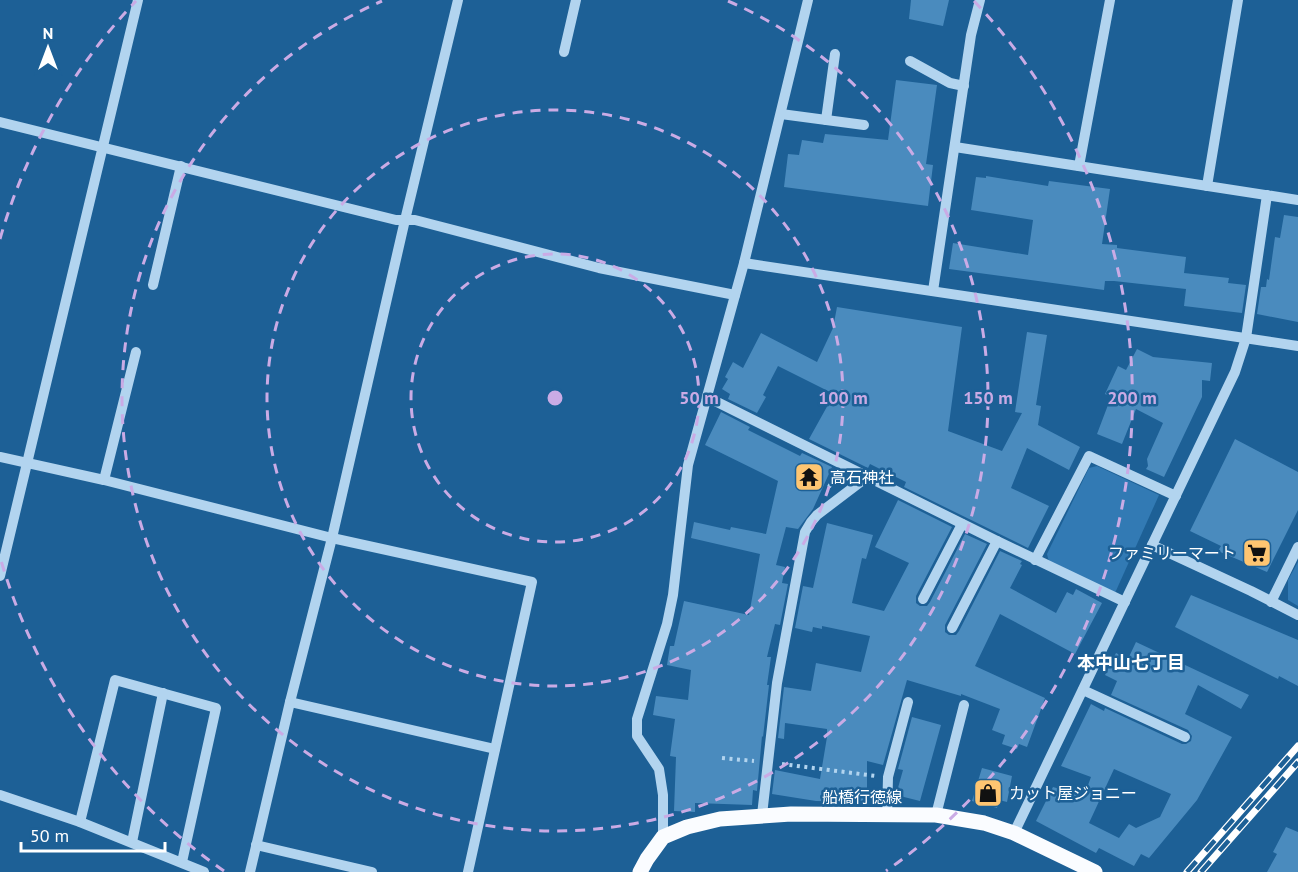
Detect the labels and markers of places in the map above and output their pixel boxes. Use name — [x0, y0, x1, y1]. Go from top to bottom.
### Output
centre of rings — [545, 388, 565, 408]
temple icon: 高石神社 — [793, 461, 825, 493]
place label: 高石神社 — [830, 467, 894, 487]
supermarket icon: ファミリーマート — [1241, 537, 1273, 569]
place label: ファミリーマート — [1108, 543, 1236, 563]
shop icon: カット屋ジョニー — [972, 777, 1004, 809]
place label: カット屋ジョニー — [1009, 783, 1137, 803]

